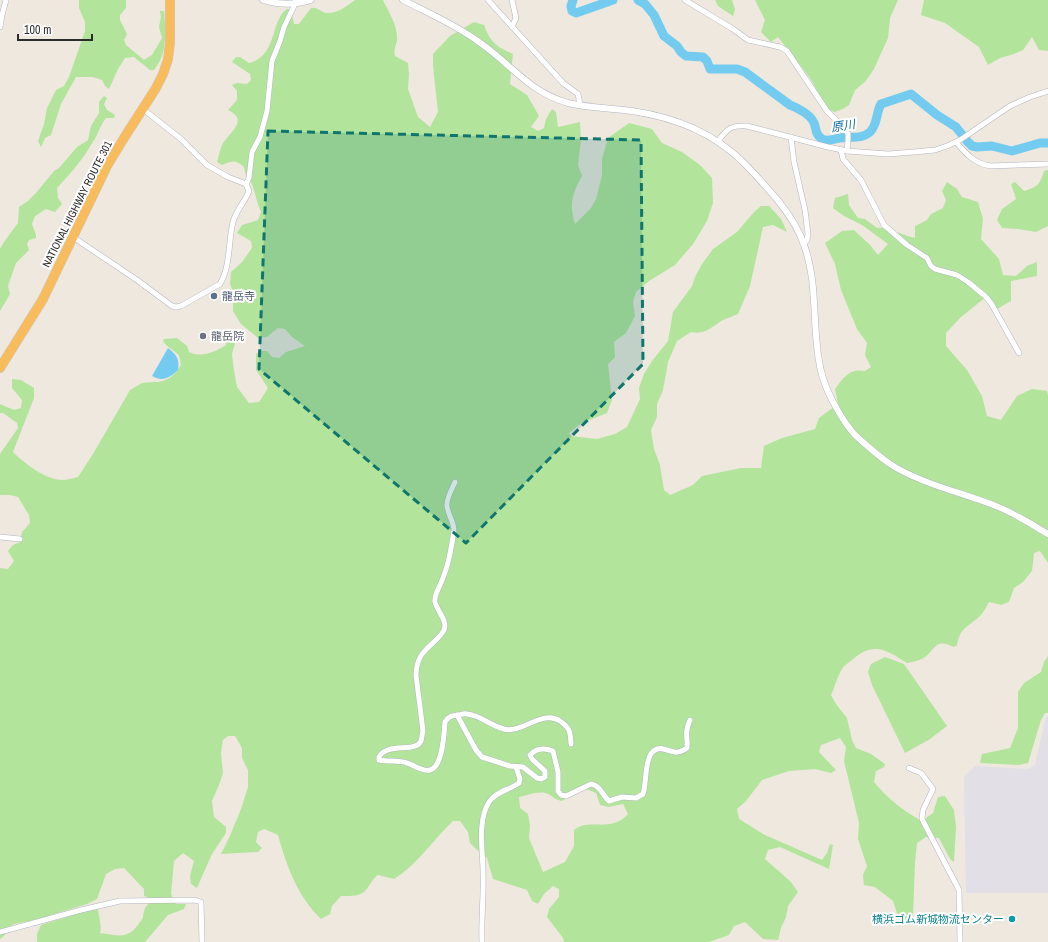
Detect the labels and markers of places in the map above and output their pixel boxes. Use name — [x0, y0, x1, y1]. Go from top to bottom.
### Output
place label: 龍岳寺 — [222, 289, 255, 303]
marker: 龍岳寺 — [209, 291, 219, 301]
place label: 龍岳院 — [211, 329, 244, 343]
marker: 龍岳院 — [198, 331, 208, 341]
place label: 横浜ゴム新城物流センター — [872, 912, 1004, 926]
marker: 横浜ゴム新城物流センター — [1007, 914, 1017, 924]

